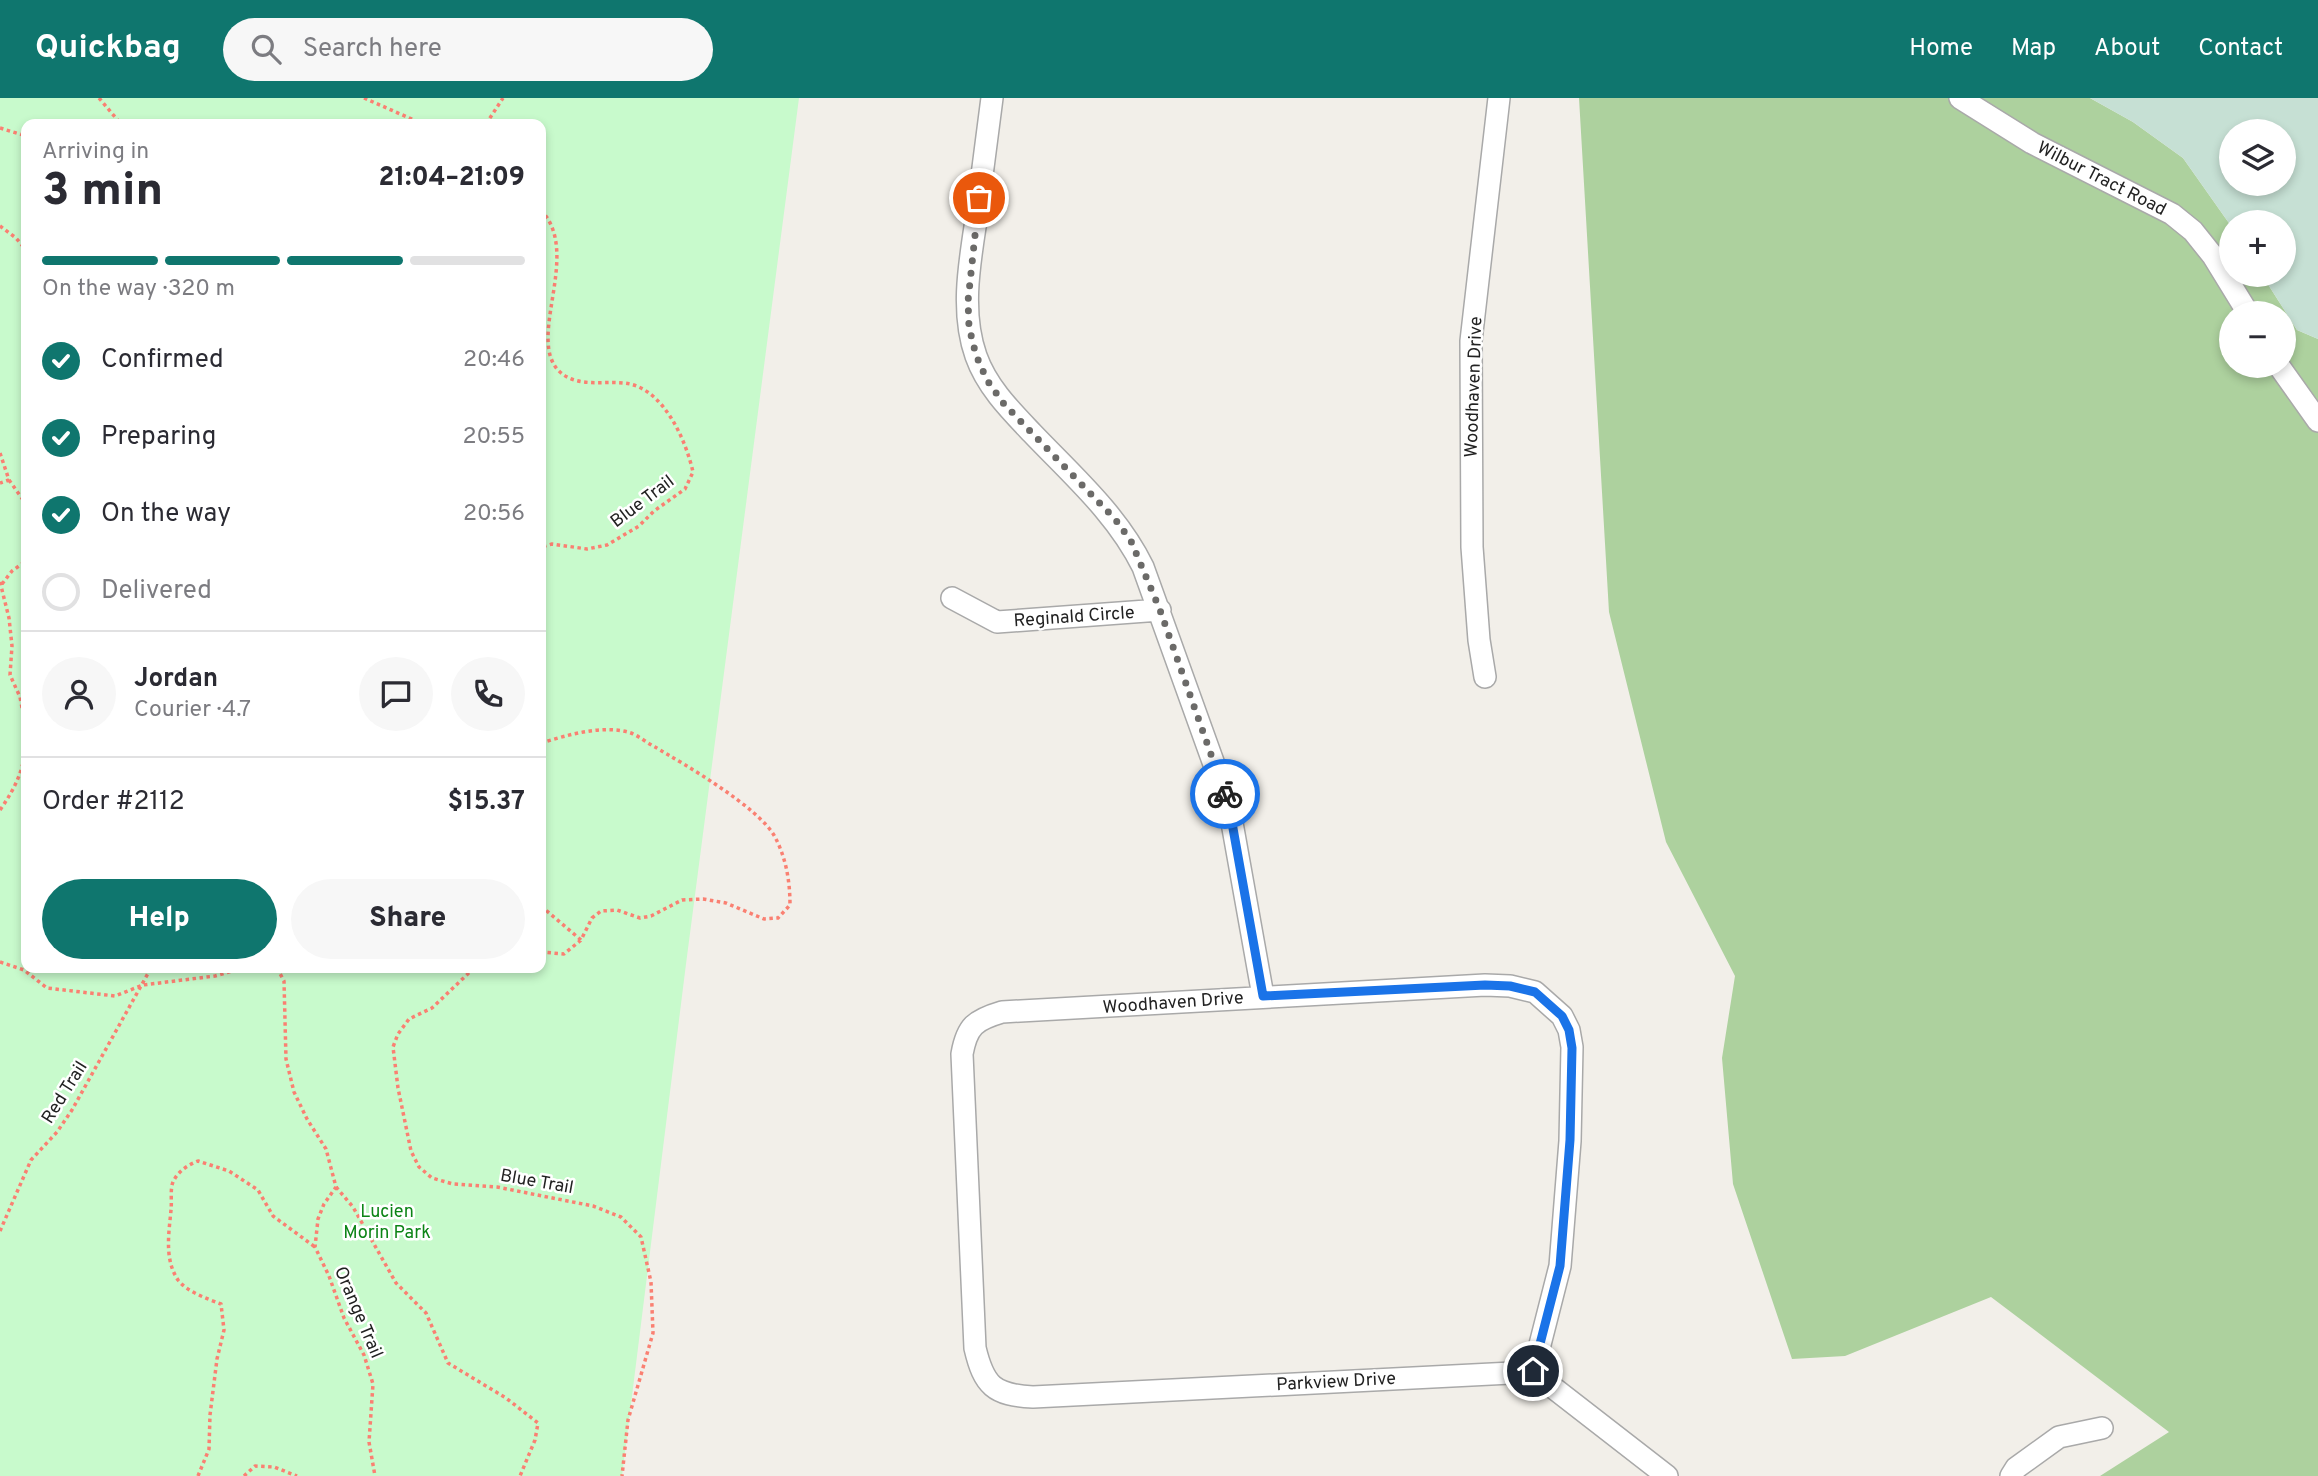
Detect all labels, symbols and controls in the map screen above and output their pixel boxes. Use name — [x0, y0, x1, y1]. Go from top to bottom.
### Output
search box — [223, 18, 713, 81]
text: Quickbag — [35, 28, 181, 70]
icon: search — [247, 30, 285, 68]
text: Search here — [303, 33, 442, 66]
text: Home — [1909, 34, 1973, 64]
text: Map — [2011, 34, 2056, 64]
text: About — [2094, 34, 2160, 64]
text: Contact — [2198, 34, 2283, 64]
map controls — [2219, 119, 2296, 378]
button: layers — [2219, 119, 2296, 196]
street label: Wilbur Tract Road — [2033, 137, 2170, 222]
text: Arriving in — [42, 138, 149, 167]
text: 21:04–21:09 — [379, 162, 525, 195]
text: 3 min — [42, 163, 163, 222]
pin — [949, 168, 1009, 228]
icon: bag — [960, 179, 998, 217]
button: + — [2219, 210, 2296, 287]
text: On the way · 320 m — [42, 275, 235, 304]
button: − — [2219, 301, 2296, 378]
street label: Woodhaven Drive — [1461, 316, 1488, 458]
icon: check — [42, 342, 80, 380]
text: Confirmed — [101, 344, 224, 377]
text: 20:46 — [463, 346, 525, 375]
icon: check — [42, 419, 80, 457]
text: Preparing — [101, 421, 216, 454]
text: 20:55 — [462, 423, 525, 452]
street label: Blue Trail — [606, 471, 679, 534]
icon: check — [42, 496, 80, 534]
text: On the way — [101, 498, 231, 531]
text: 20:56 — [463, 500, 525, 529]
text: Delivered — [101, 575, 212, 608]
street label: Reginald Circle — [1013, 602, 1135, 633]
button: person — [42, 657, 116, 731]
button: chat — [359, 657, 433, 731]
button: phone — [451, 657, 525, 731]
text: Jordan — [134, 663, 218, 696]
text: Courier · 4.7 — [134, 696, 251, 725]
courier — [1190, 759, 1260, 829]
icon: bike — [1206, 775, 1244, 813]
text: Order #2112 — [42, 786, 185, 819]
text: $15.37 — [448, 786, 525, 819]
button: Help — [42, 879, 277, 959]
button: Share — [291, 879, 525, 959]
street label: Woodhaven Drive — [1102, 987, 1244, 1020]
street label: Red Trail — [37, 1057, 93, 1128]
street label: Blue Trail — [498, 1165, 575, 1200]
park label: Lucien Morin Park — [343, 1201, 431, 1245]
street label: Orange Trail — [328, 1263, 387, 1362]
pin — [1503, 1341, 1563, 1401]
icon: home — [1514, 1352, 1552, 1390]
street label: Parkview Drive — [1276, 1368, 1397, 1397]

